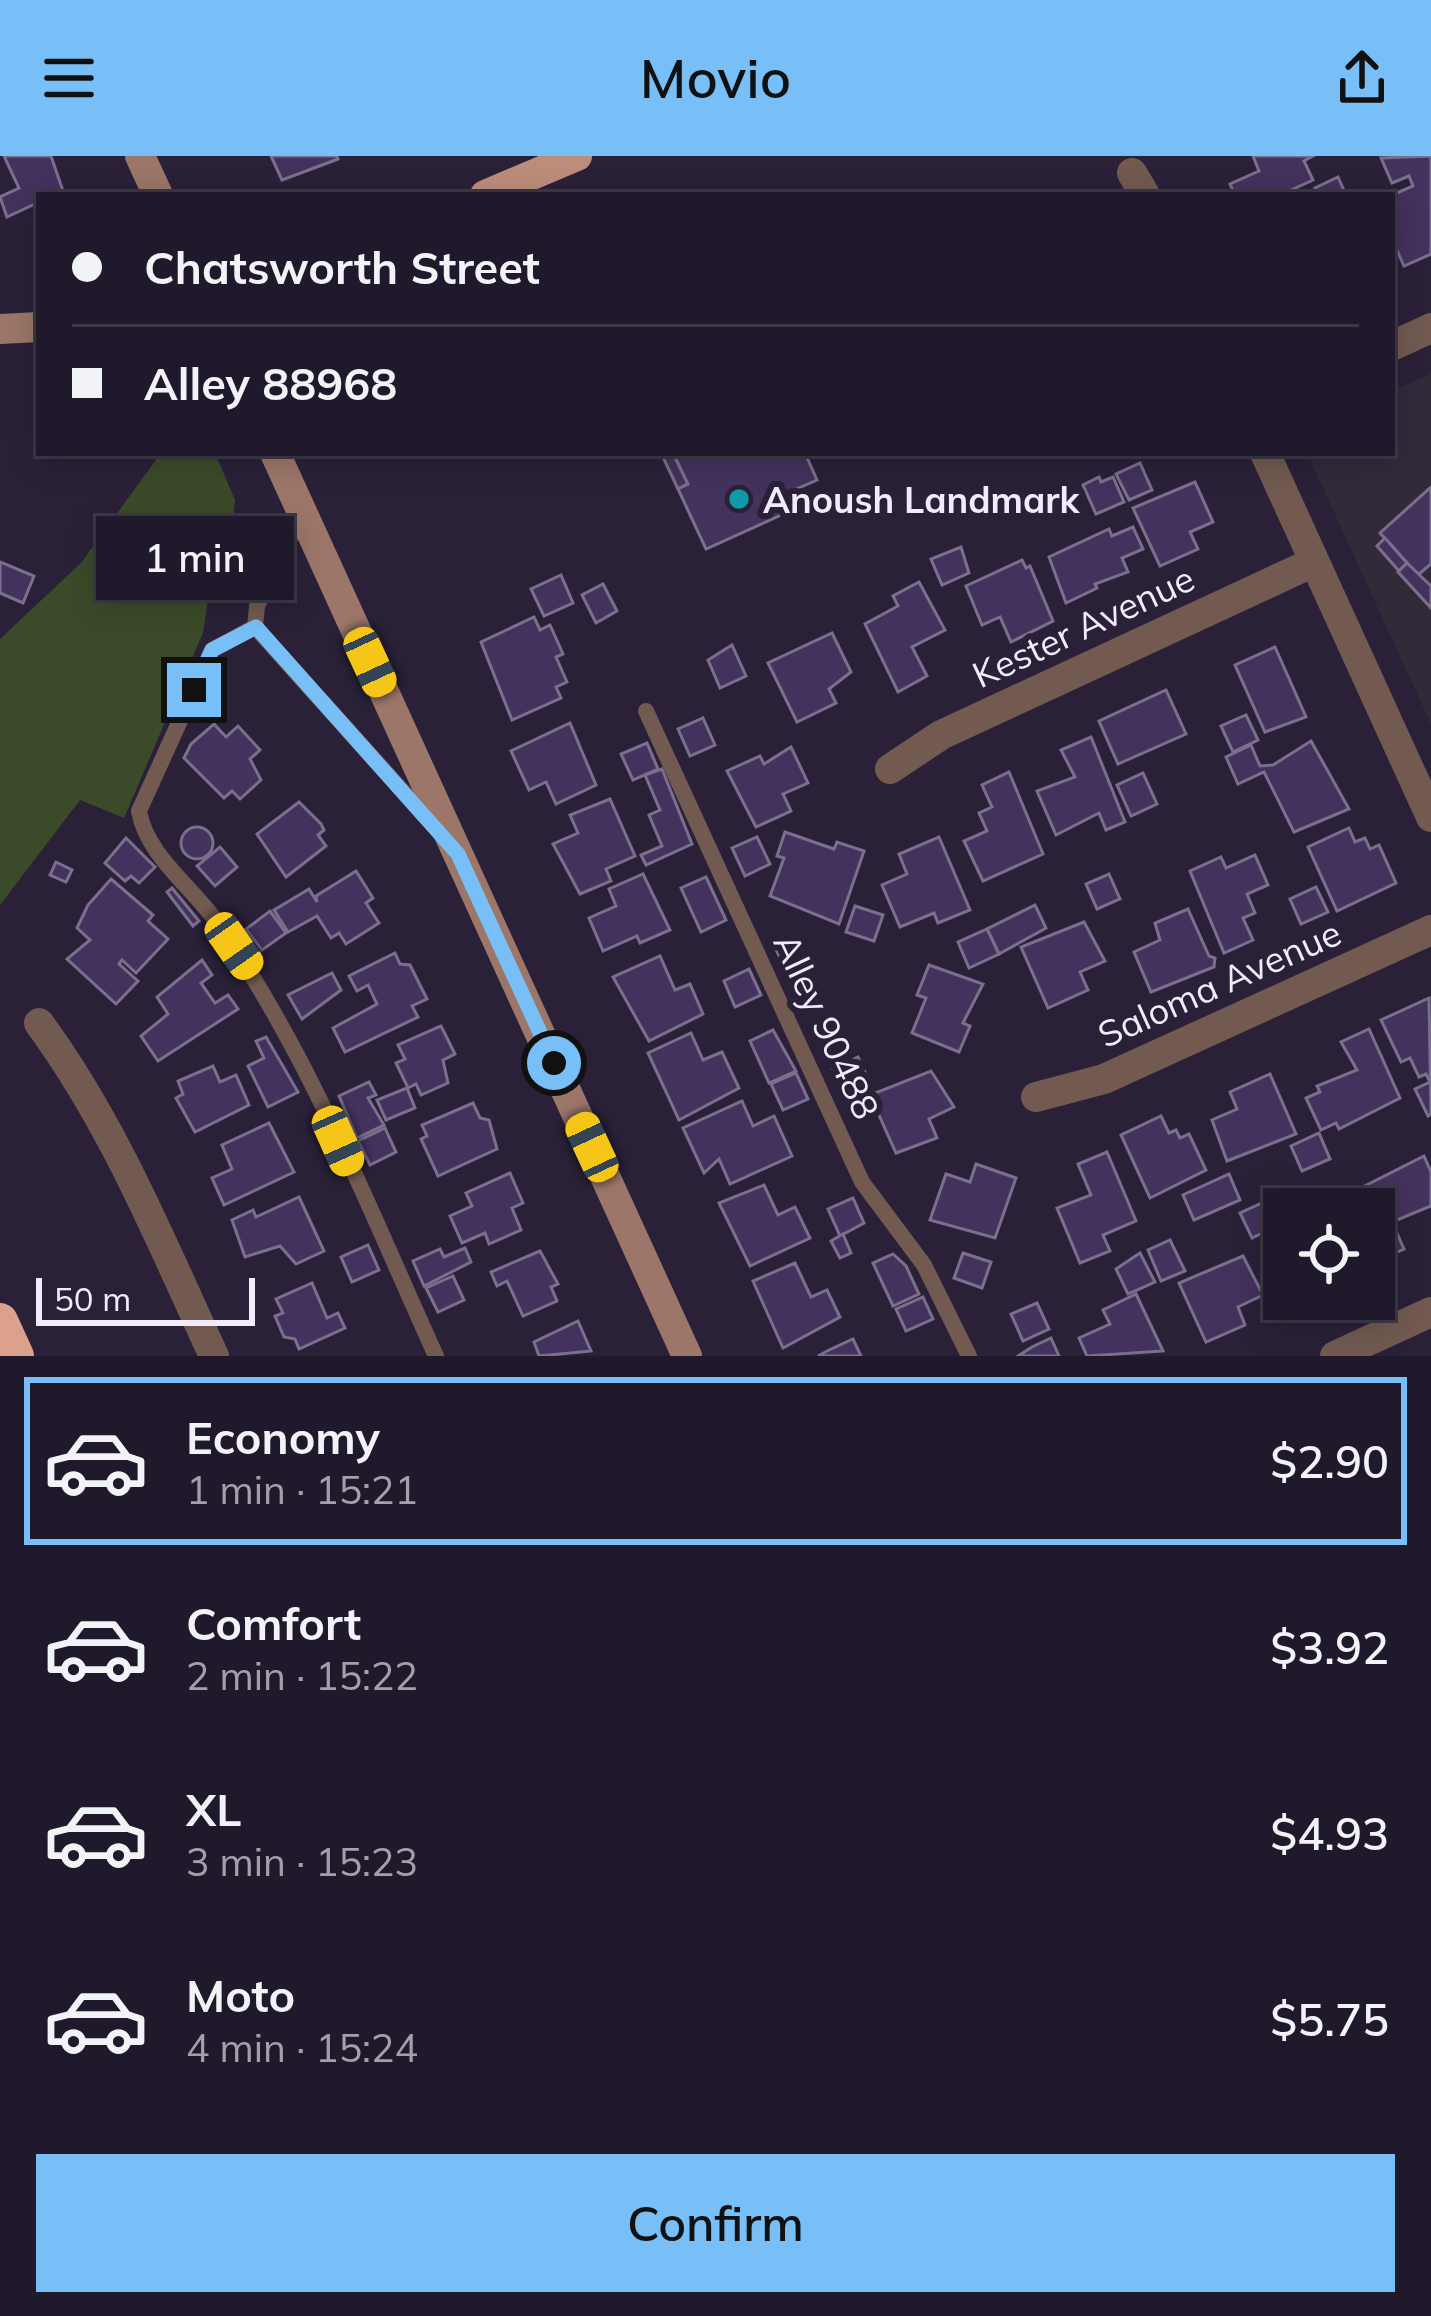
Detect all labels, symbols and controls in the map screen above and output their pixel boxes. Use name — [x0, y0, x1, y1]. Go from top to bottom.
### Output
text: Movio — [640, 44, 791, 112]
icon: menu — [36, 45, 102, 111]
icon: share — [1329, 45, 1395, 111]
text: Chatsworth Street — [144, 239, 540, 295]
text: Alley 88968 — [144, 355, 397, 411]
place label: Anoush Landmark — [763, 477, 1080, 522]
marker: Anoush Landmark — [726, 486, 752, 512]
callout: 1 min — [95, 516, 293, 600]
text: 1 min — [144, 533, 246, 582]
street label: Kester Avenue — [965, 555, 1201, 697]
car — [338, 622, 402, 702]
route end — [167, 663, 221, 717]
car — [199, 906, 269, 986]
street label: Saloma Avenue — [1091, 909, 1347, 1057]
street label: Alley 90488 — [764, 926, 890, 1126]
route start — [527, 1036, 581, 1090]
car — [307, 1101, 369, 1181]
car — [560, 1107, 624, 1187]
map controls — [1263, 1188, 1395, 1320]
button: locate — [1263, 1188, 1395, 1320]
scale bar — [36, 1272, 255, 1325]
text: 50 m — [54, 1278, 131, 1319]
icon: car — [42, 1407, 150, 1515]
text: Economy — [186, 1409, 380, 1465]
text: $2.90 — [1270, 1433, 1389, 1489]
text: 1 min · 15:21 — [186, 1465, 418, 1514]
icon: car — [42, 1593, 150, 1701]
text: Comfort — [186, 1595, 361, 1651]
text: $3.92 — [1270, 1619, 1389, 1675]
text: 2 min · 15:22 — [186, 1651, 418, 1700]
icon: car — [42, 1779, 150, 1887]
text: XL — [186, 1781, 241, 1837]
text: $4.93 — [1270, 1805, 1389, 1861]
text: 3 min · 15:23 — [186, 1837, 418, 1886]
icon: car — [42, 1965, 150, 2073]
text: Moto — [186, 1967, 295, 2023]
text: $5.75 — [1270, 1991, 1389, 2047]
text: 4 min · 15:24 — [186, 2023, 418, 2072]
button: Confirm — [36, 2154, 1395, 2292]

